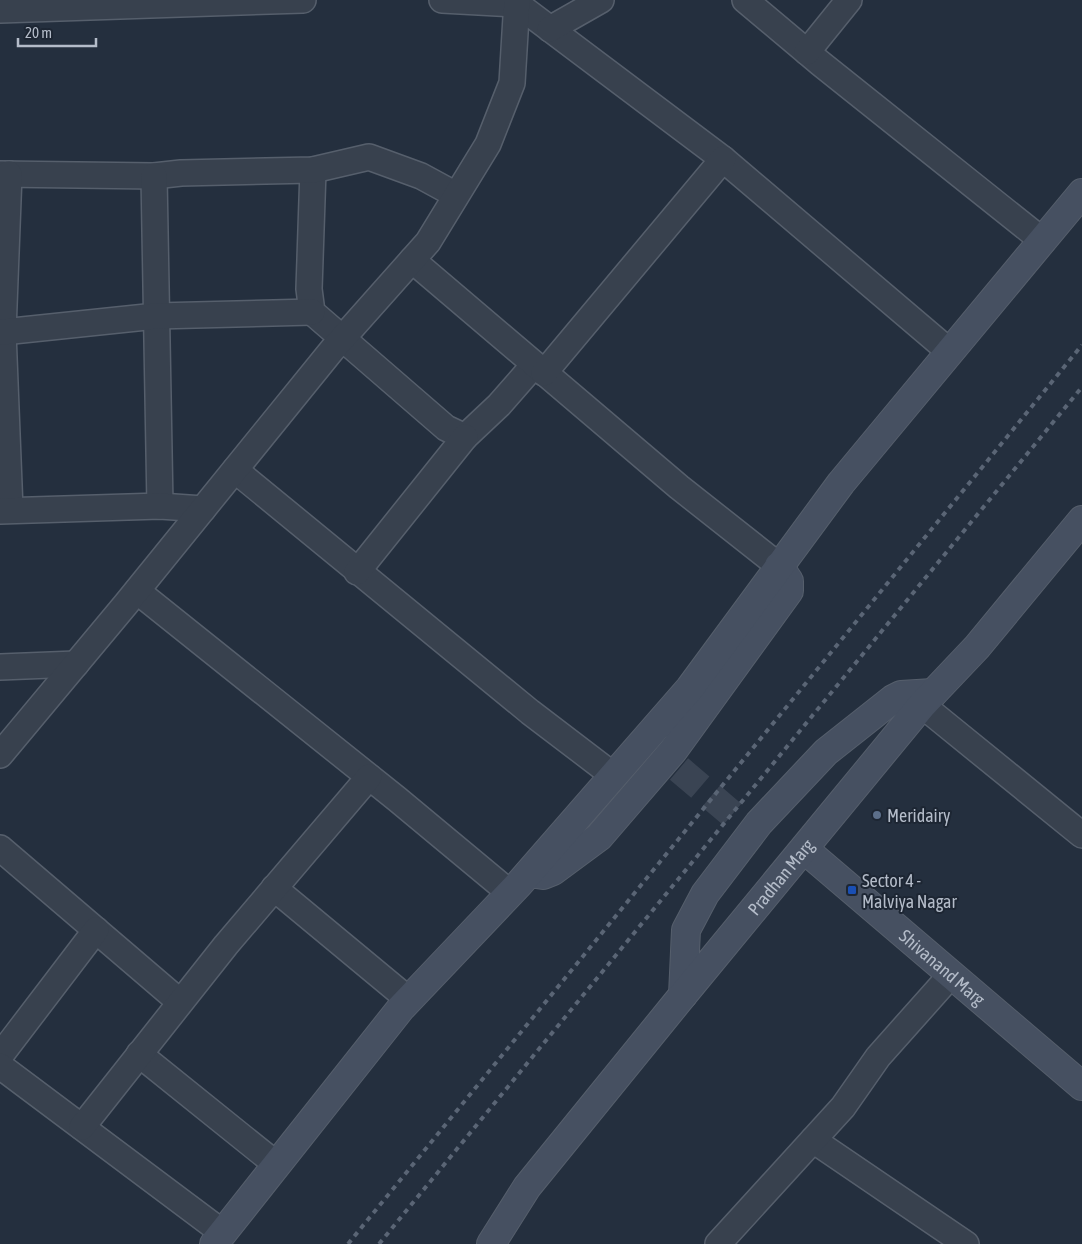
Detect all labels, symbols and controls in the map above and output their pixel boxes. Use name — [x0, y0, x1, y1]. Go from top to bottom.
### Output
scale bar — [18, 15, 95, 47]
text: 20 m — [25, 24, 52, 41]
place label: Meridairy — [887, 805, 950, 826]
marker: Meridairy — [871, 809, 883, 821]
street label: Pradhan Marg — [743, 834, 818, 919]
place label: Sector 4 - Malviya Nagar — [862, 870, 957, 912]
marker: Sector 4 - Malviya Nagar — [846, 884, 858, 896]
street label: Shivanand Marg — [895, 925, 990, 1010]

